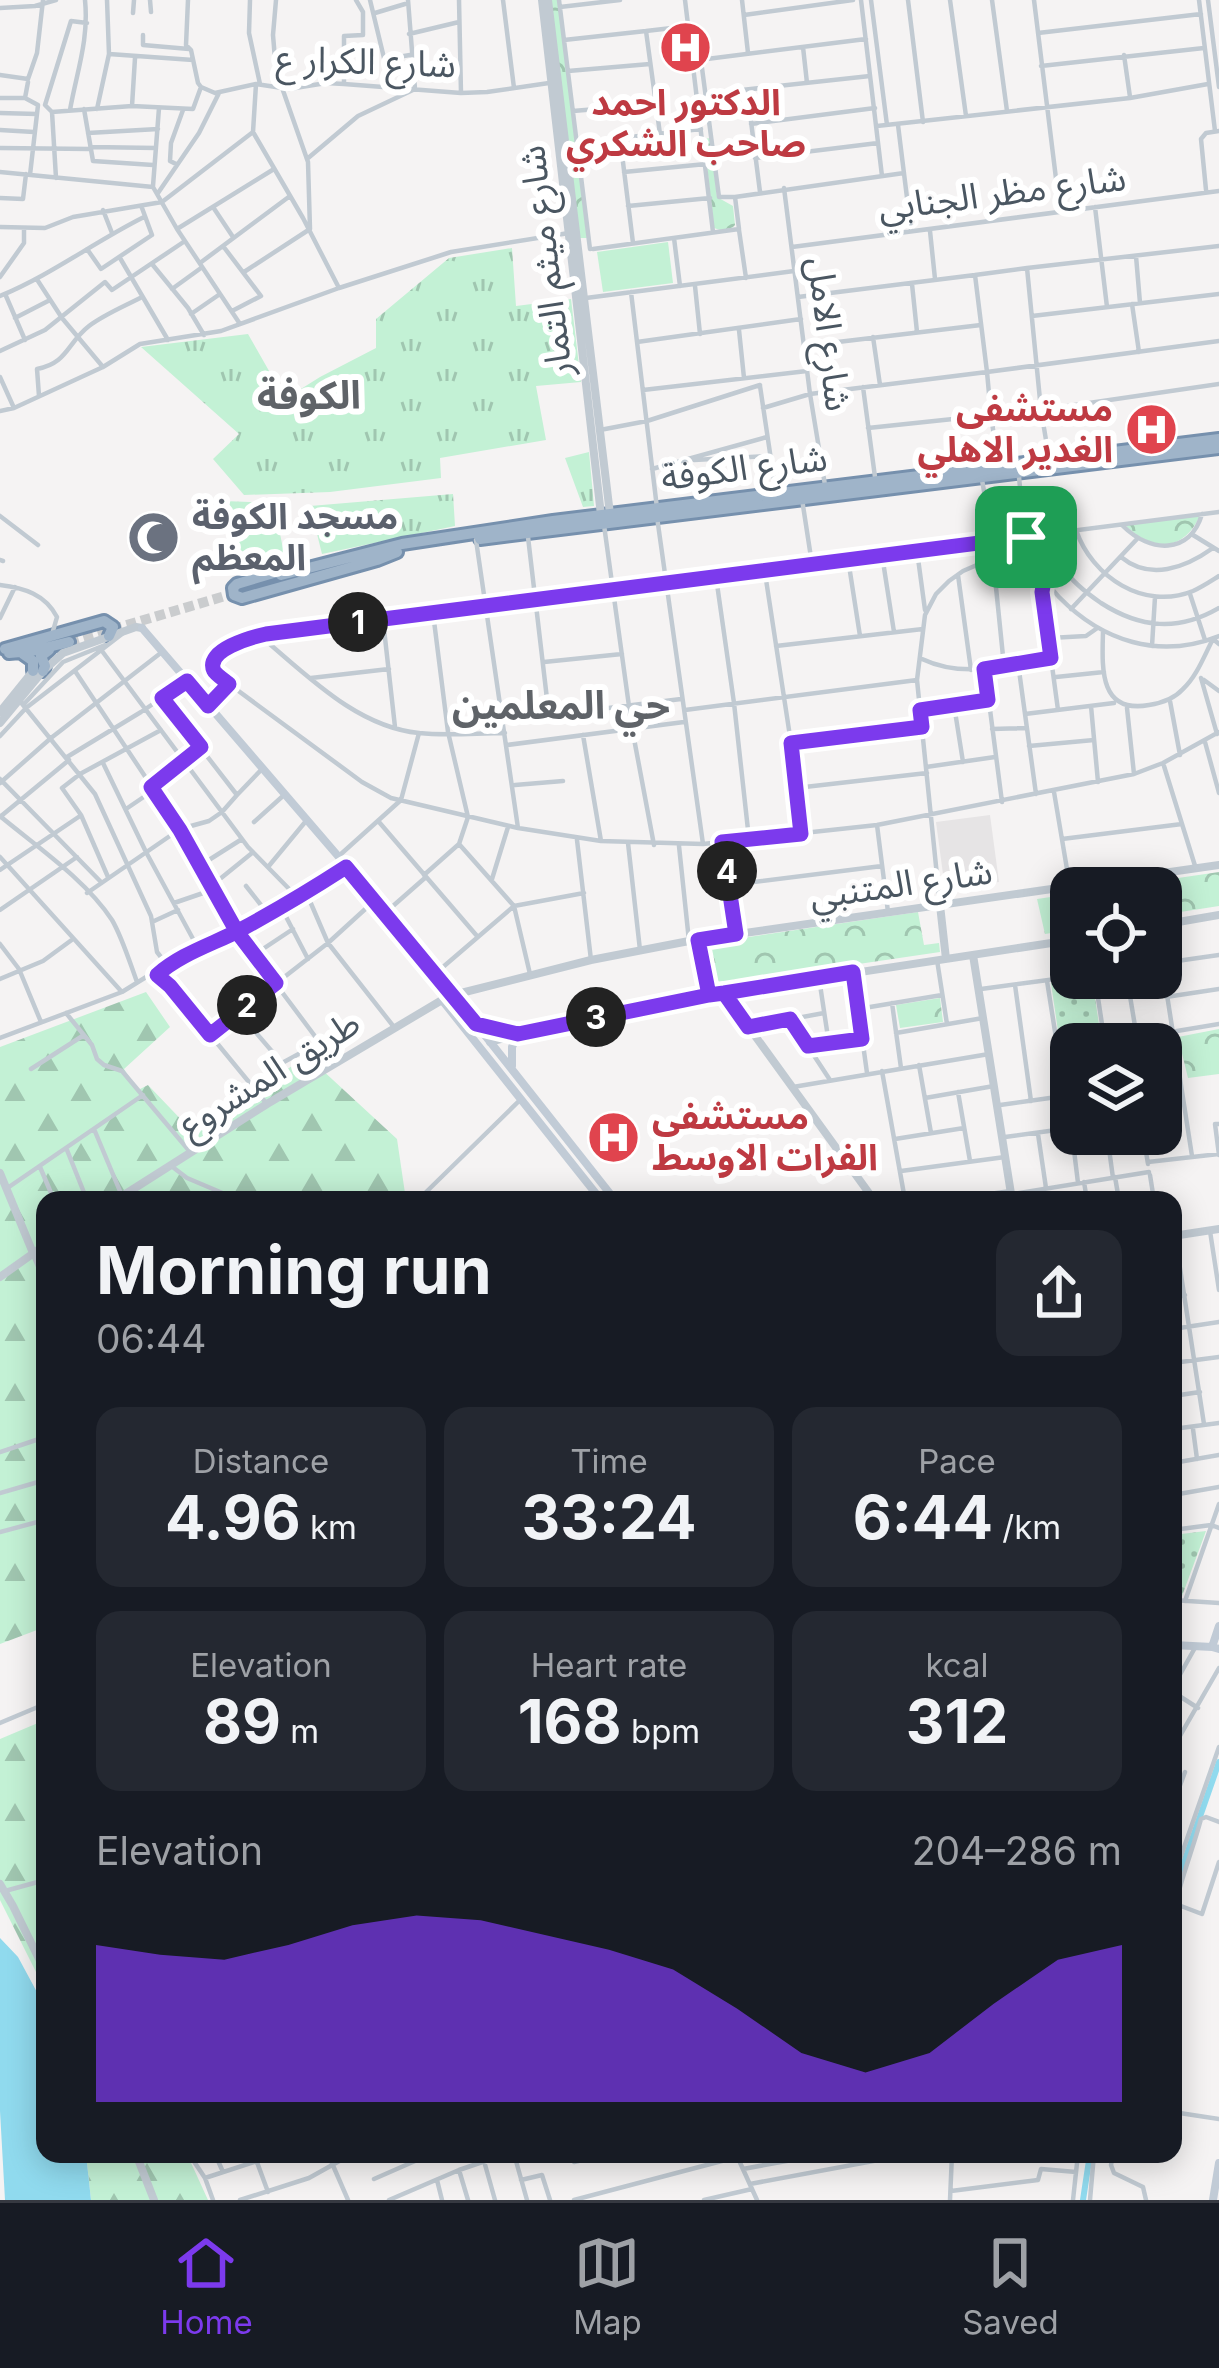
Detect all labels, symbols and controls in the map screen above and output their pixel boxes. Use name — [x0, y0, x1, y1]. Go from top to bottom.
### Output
hospital icon: الدكتور احمد صاحب الشكري — [658, 19, 714, 75]
street label: شارع الكرار ع — [275, 36, 457, 91]
place label: الدكتور احمد صاحب الشكري — [566, 80, 806, 172]
street label: شارع ميثم التمار — [509, 142, 587, 380]
street label: شارع مظر الجنابي — [876, 155, 1129, 235]
street label: شارع الامل — [794, 254, 861, 414]
district label: الكوفة — [257, 371, 361, 418]
place label: مستشفى الغدير الاهلي — [918, 386, 1113, 478]
hospital icon: مستشفى الغدير الاهلي — [1124, 401, 1180, 457]
street label: شارع الكوفة — [658, 435, 830, 504]
pin — [975, 486, 1077, 588]
place label: مسجد الكوفة المعظم — [192, 494, 398, 585]
icon: arrive — [993, 504, 1059, 570]
mosque icon: مسجد الكوفة المعظم — [125, 509, 181, 565]
pin: 1 — [328, 592, 388, 652]
text: 1 — [351, 602, 365, 642]
district label: حي المعلمين — [452, 681, 670, 737]
pin: 4 — [697, 841, 757, 901]
street label: شارع المتنبي — [807, 848, 996, 924]
text: 4 — [716, 851, 738, 891]
map controls — [1050, 867, 1182, 1155]
button: locate — [1050, 867, 1182, 999]
pin: 2 — [217, 975, 277, 1035]
text: 2 — [237, 985, 257, 1025]
pin: 3 — [566, 987, 626, 1047]
text: 3 — [585, 997, 607, 1037]
street label: طريق المشروع — [170, 1000, 370, 1150]
button: layers — [1050, 1023, 1182, 1155]
place label: مستشفى الفرات الاوسط — [652, 1094, 878, 1179]
hospital icon: مستشفى الفرات الاوسط — [585, 1109, 641, 1165]
text: Morning run — [96, 1230, 492, 1310]
button: share — [996, 1230, 1122, 1356]
text: 06:44 — [96, 1315, 206, 1362]
text: Distance — [193, 1441, 329, 1481]
text: Time — [570, 1441, 648, 1481]
text: Pace — [918, 1441, 996, 1481]
text: 4.96 — [165, 1481, 301, 1553]
text: 33:24 — [522, 1481, 696, 1553]
text: 6:44 — [853, 1481, 993, 1553]
text: km — [301, 1507, 357, 1547]
text: /km — [993, 1507, 1061, 1547]
text: Elevation — [190, 1645, 332, 1685]
text: Heart rate — [531, 1645, 687, 1685]
text: kcal — [925, 1645, 989, 1685]
text: 89 — [203, 1685, 281, 1757]
text: 168 — [518, 1685, 622, 1757]
text: 312 — [906, 1685, 1008, 1757]
text: m — [281, 1711, 319, 1751]
text: bpm — [622, 1711, 700, 1751]
text: Elevation — [96, 1827, 263, 1874]
text: 204–286 m — [912, 1827, 1122, 1874]
tab: Home — [160, 2230, 253, 2342]
tab: Map — [573, 2230, 642, 2342]
tab: Saved — [962, 2230, 1059, 2342]

